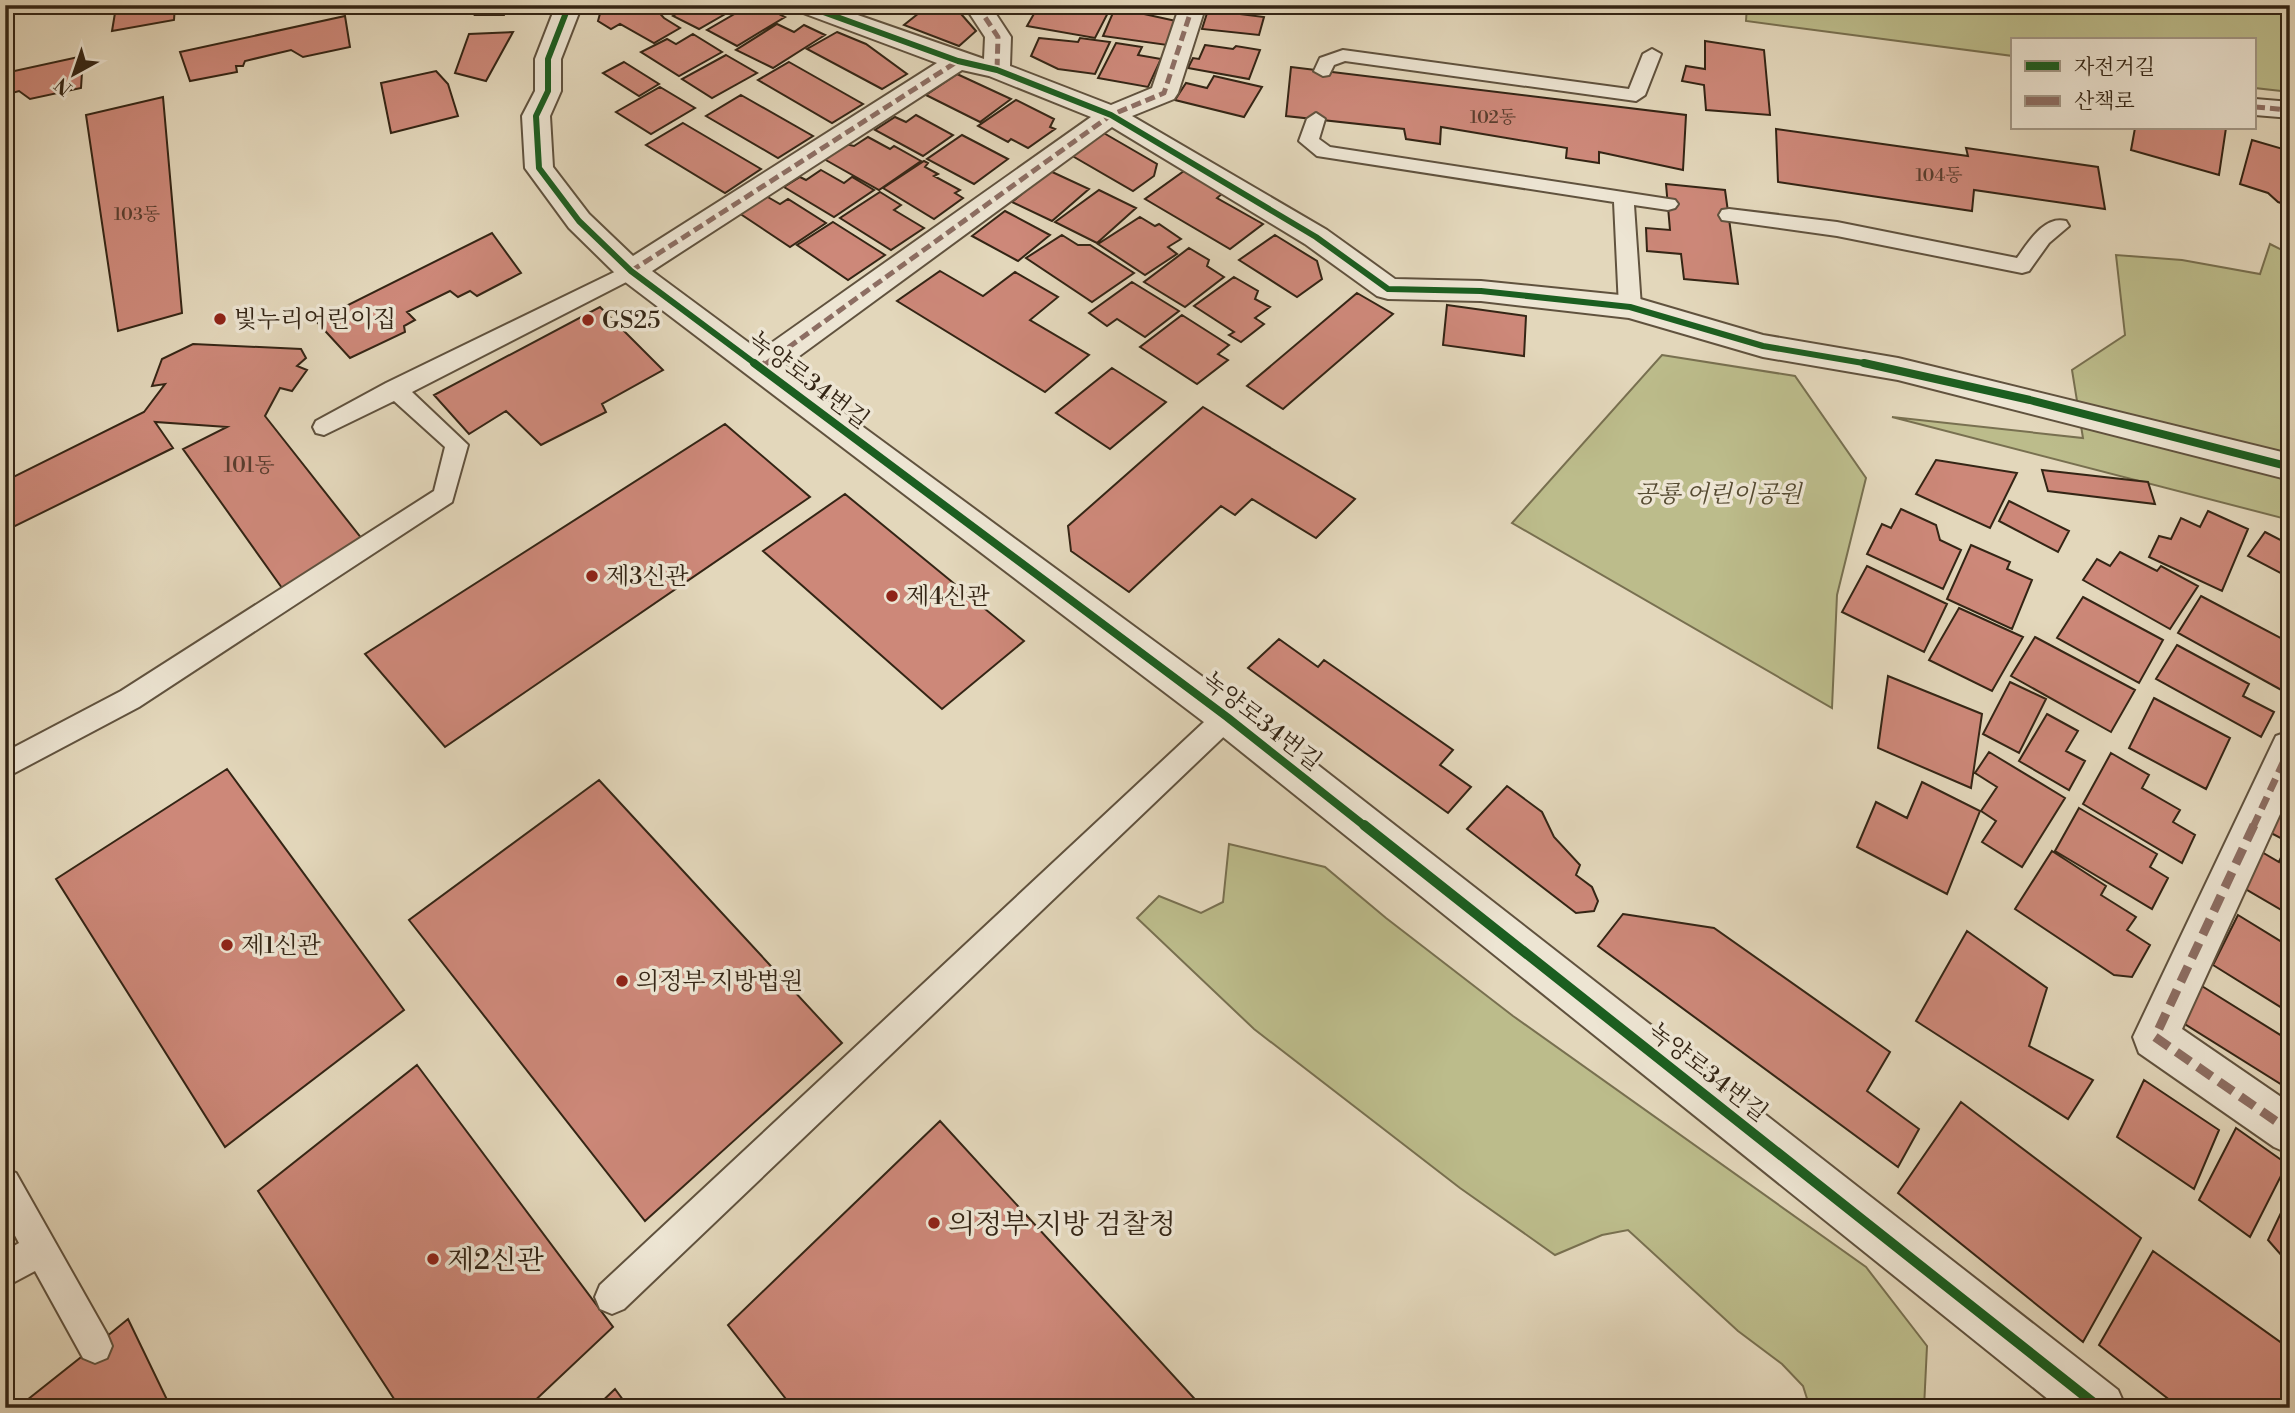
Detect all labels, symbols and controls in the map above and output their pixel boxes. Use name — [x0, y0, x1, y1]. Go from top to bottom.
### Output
north arrow — [38, 38, 108, 108]
legend — [2011, 38, 2256, 130]
text: 자전거길 — [2074, 55, 2155, 81]
text: N — [50, 72, 77, 100]
text: 산책로 — [2074, 89, 2135, 115]
house number: 102동 — [1470, 106, 1516, 129]
house number: 104동 — [1915, 164, 1963, 187]
house number: 103동 — [114, 203, 160, 226]
place label: 빛누리어린이집 — [234, 305, 396, 335]
place label: GS25 — [602, 306, 660, 336]
marker: 빛누리어린이집 — [212, 311, 228, 327]
marker: GS25 — [580, 312, 596, 328]
street label: 녹양로34번길 — [742, 326, 875, 436]
house number: 101동 — [224, 453, 274, 479]
park label: 공룡 어린이공원 — [1634, 480, 1803, 510]
place label: 제3신관 — [606, 562, 689, 592]
marker: 제3신관 — [584, 568, 600, 584]
place label: 제4신관 — [906, 582, 990, 612]
marker: 제4신관 — [884, 588, 900, 604]
street label: 녹양로34번길 — [1195, 666, 1327, 778]
place label: 제1신관 — [241, 931, 321, 961]
marker: 제1신관 — [219, 937, 235, 953]
place label: 의정부 지방법원 — [636, 967, 803, 997]
marker: 의정부 지방법원 — [614, 973, 630, 989]
street label: 녹양로34번길 — [1641, 1017, 1773, 1129]
place label: 의정부 지방 검찰청 — [948, 1207, 1176, 1242]
marker: 의정부 지방 검찰청 — [926, 1215, 942, 1231]
place label: 제2신관 — [447, 1243, 544, 1278]
marker: 제2신관 — [425, 1251, 441, 1267]

